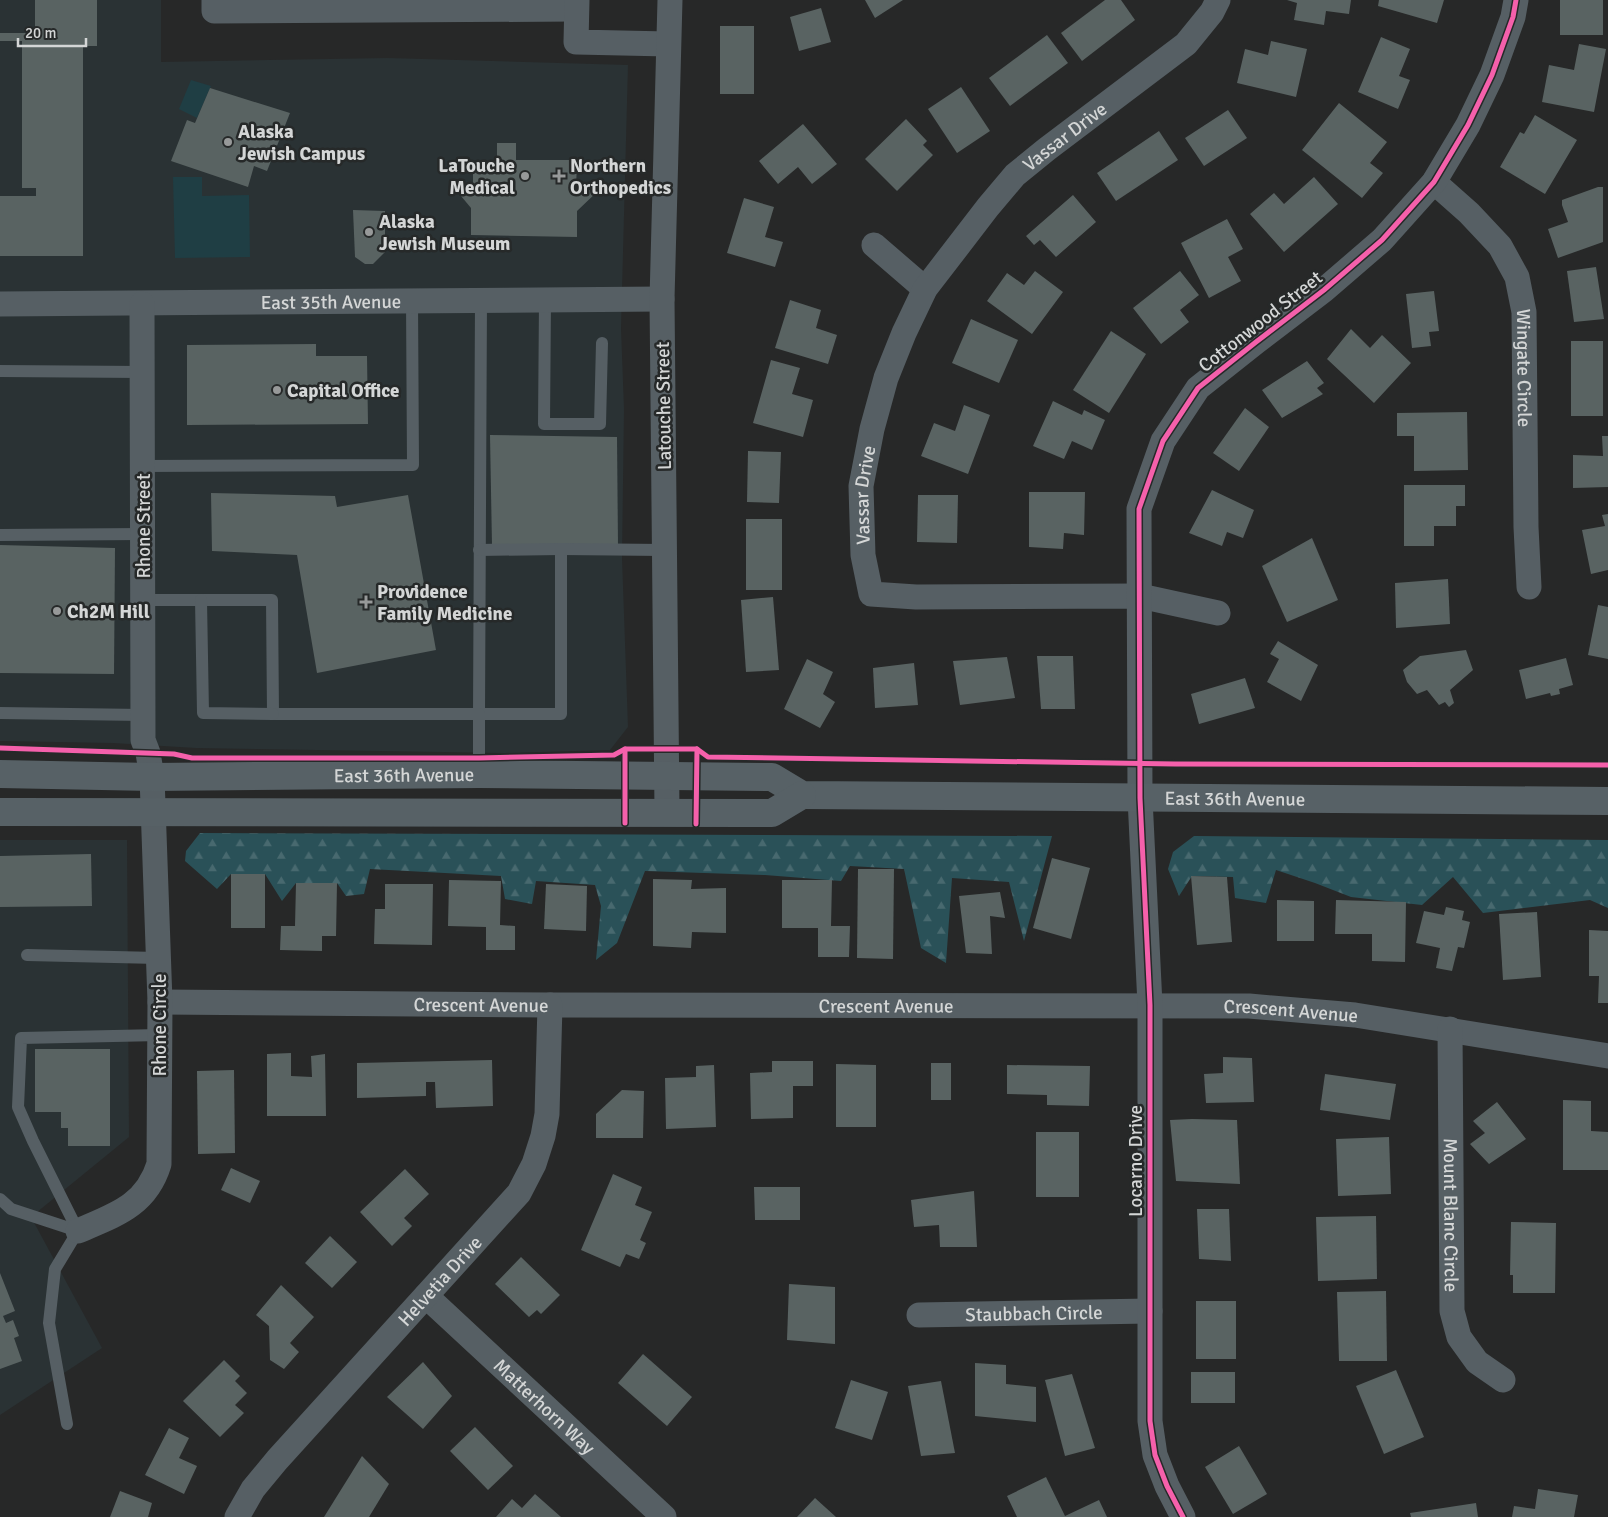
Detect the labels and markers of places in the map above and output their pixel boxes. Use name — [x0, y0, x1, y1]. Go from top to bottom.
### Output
place label: Alaska Jewish Campus — [238, 120, 365, 166]
marker: Alaska Jewish Campus — [222, 136, 234, 148]
place label: LaTouche Medical — [438, 154, 515, 200]
place label: Northern Orthopedics — [570, 154, 671, 200]
marker: Northern Orthopedics — [552, 169, 566, 183]
marker: LaTouche Medical — [519, 170, 531, 182]
place label: Alaska Jewish Museum — [379, 210, 510, 256]
marker: Alaska Jewish Museum — [363, 226, 375, 238]
place label: Capital Office — [287, 379, 400, 403]
marker: Capital Office — [271, 384, 283, 396]
place label: Providence Family Medicine — [377, 580, 512, 626]
marker: Providence Family Medicine — [359, 595, 373, 609]
place label: Ch2M Hill — [67, 600, 150, 624]
marker: Ch2M Hill — [51, 605, 63, 617]

